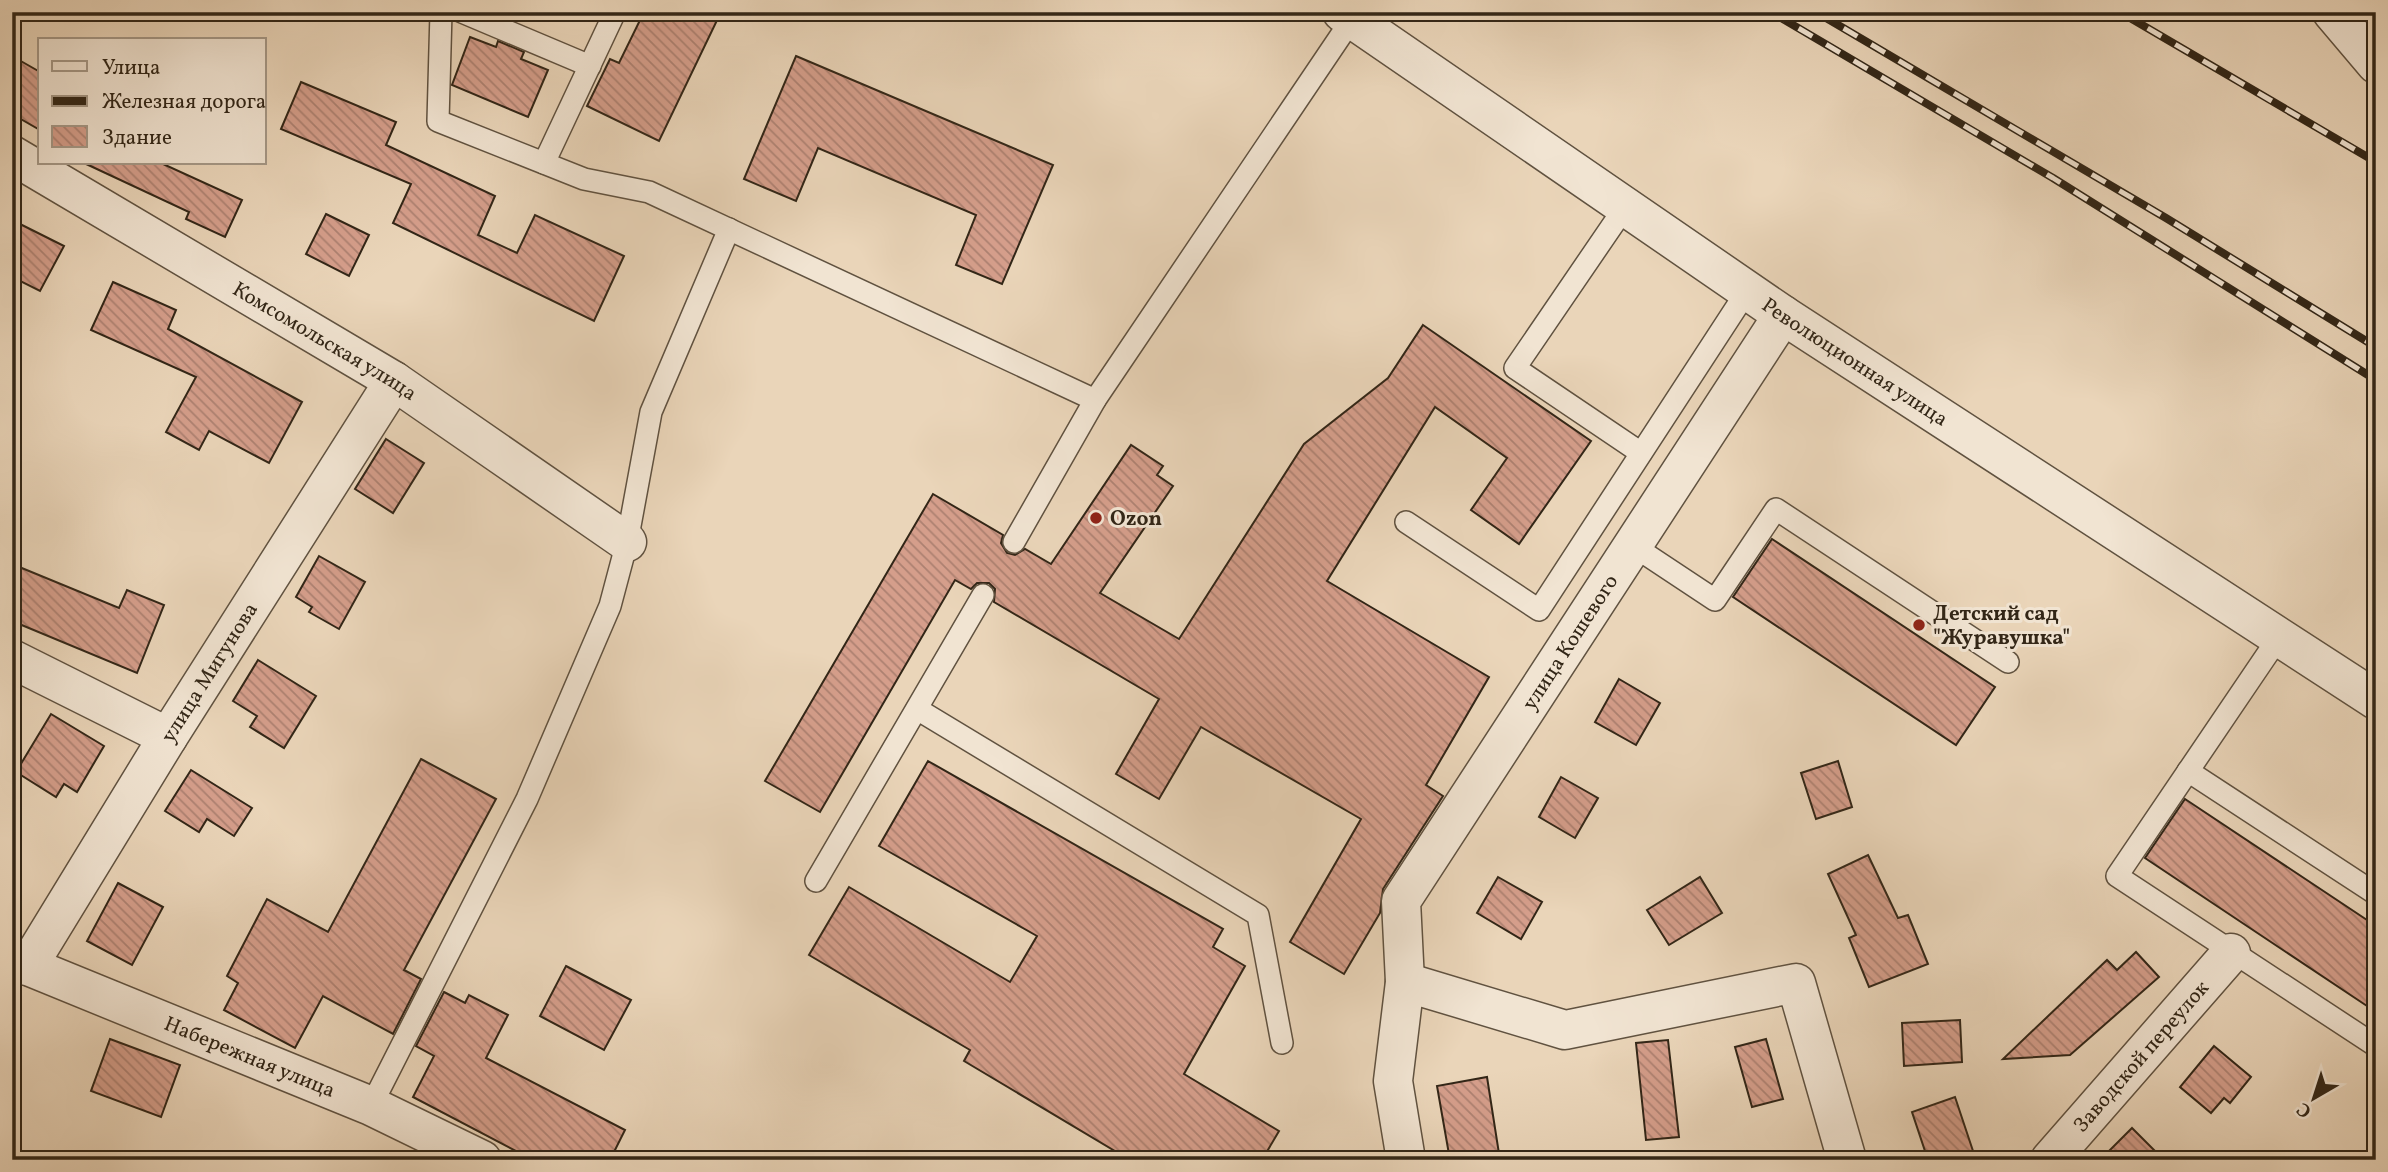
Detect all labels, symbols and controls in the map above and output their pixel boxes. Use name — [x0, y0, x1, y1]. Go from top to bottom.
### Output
legend — [38, 38, 266, 164]
text: Улица — [102, 54, 160, 83]
text: Железная дорога — [102, 88, 266, 117]
text: Здание — [102, 124, 172, 153]
street label: Комсомольская улица — [227, 276, 422, 409]
street label: Революционная улица — [1755, 291, 1953, 434]
place label: Ozon — [1110, 505, 1162, 534]
marker: Ozon — [1088, 510, 1104, 526]
street label: улица Кошевого — [1516, 569, 1626, 716]
street label: улица Мигунова — [155, 598, 266, 749]
place label: Детский сад "Журавушка" — [1933, 600, 2070, 653]
marker: Детский сад "Журавушка" — [1911, 617, 1927, 633]
street label: Заводской переулок — [2067, 975, 2216, 1139]
street label: Набережная улица — [159, 1010, 339, 1106]
north arrow — [2280, 1064, 2350, 1134]
text: С — [2292, 1096, 2317, 1124]

